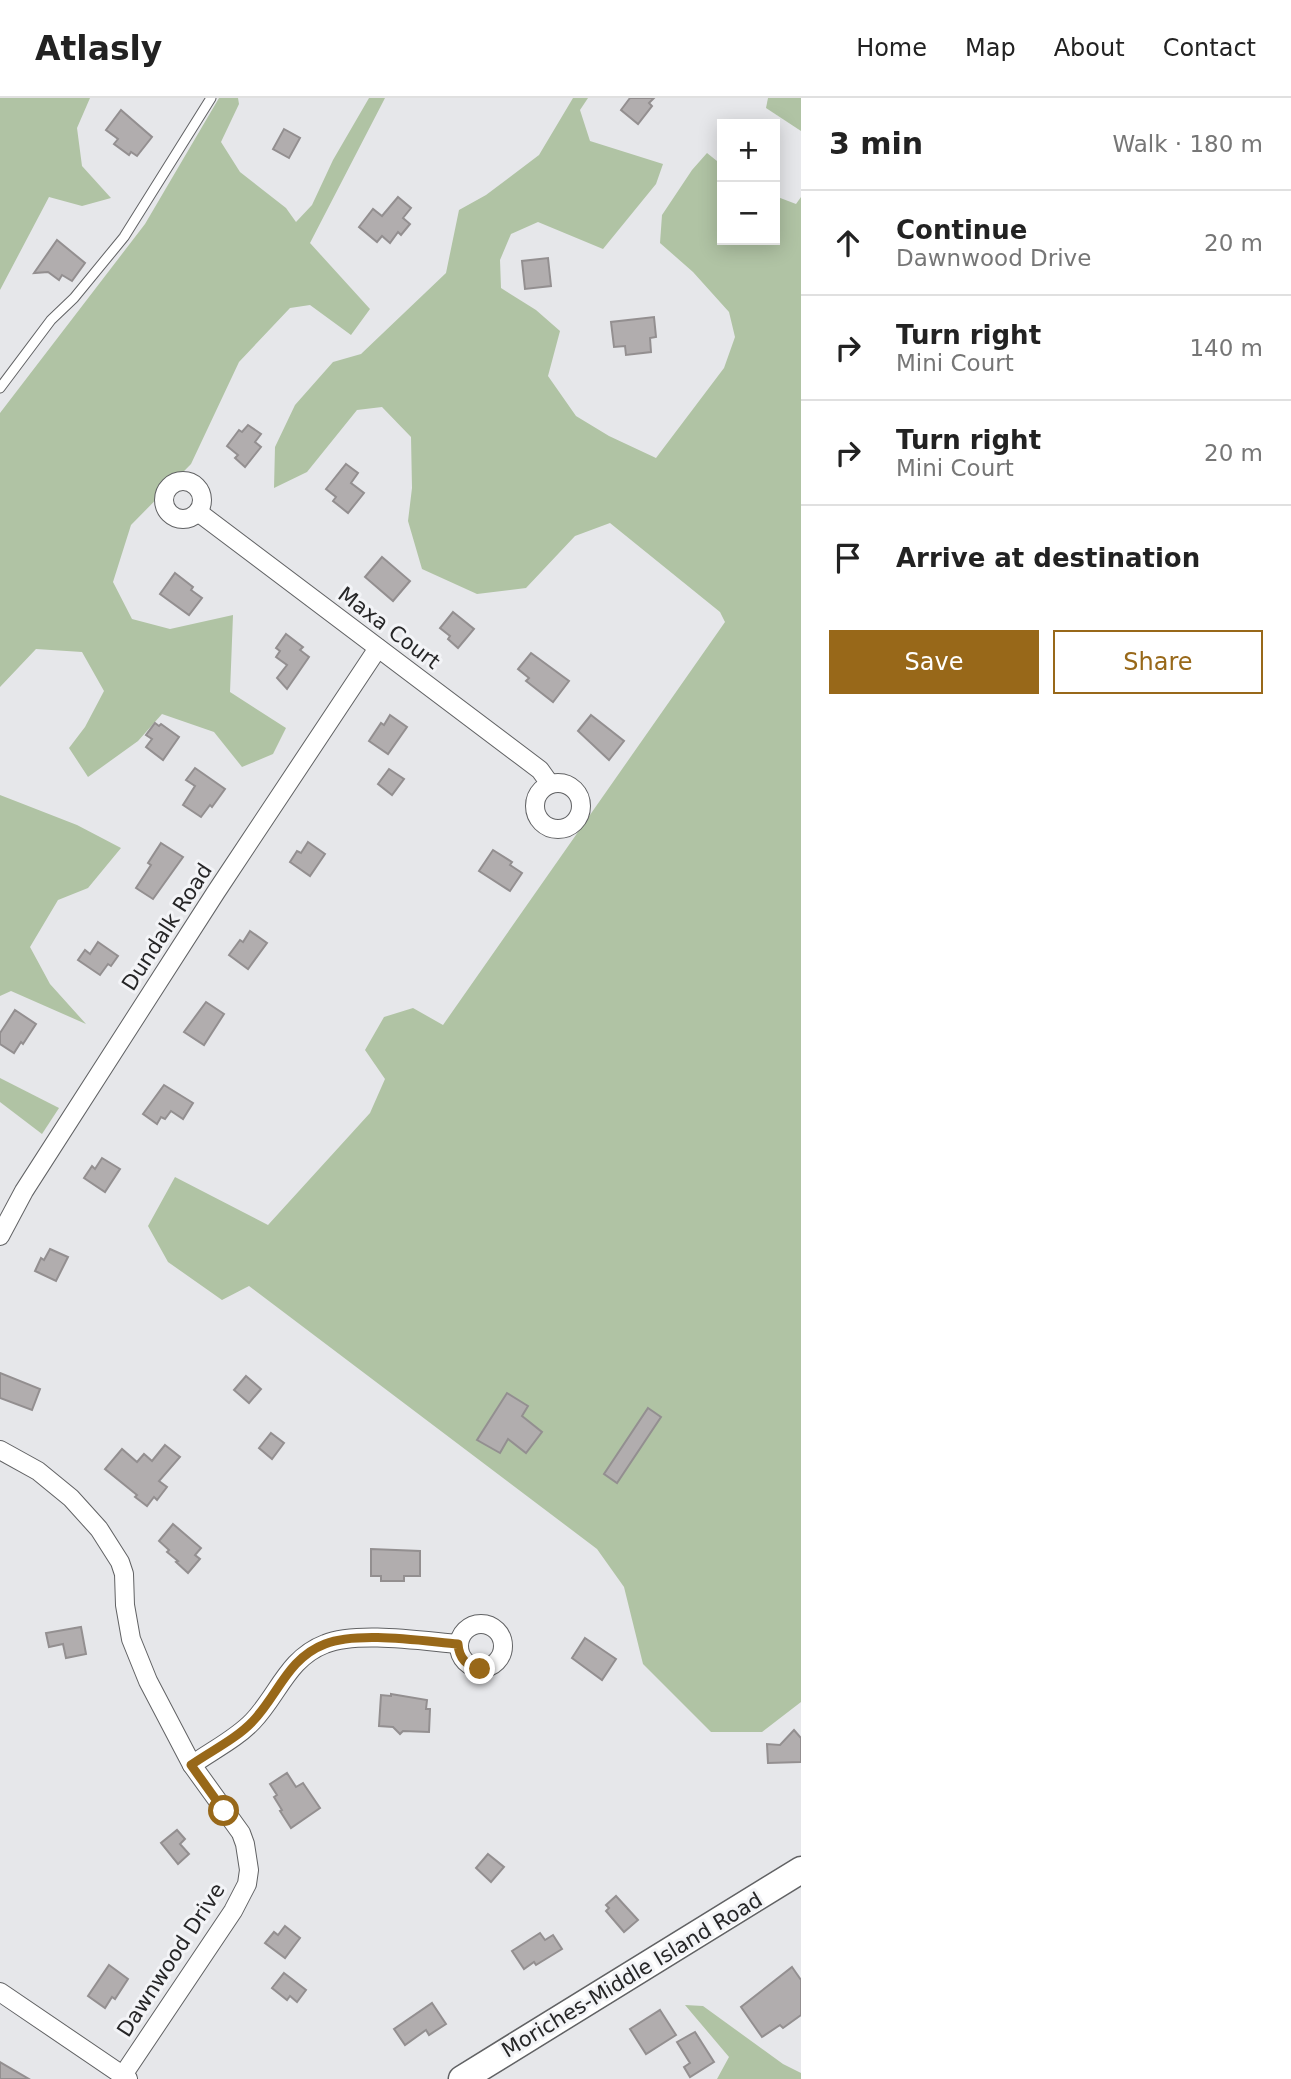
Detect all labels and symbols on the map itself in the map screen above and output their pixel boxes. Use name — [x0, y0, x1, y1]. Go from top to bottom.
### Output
street label: Maxa Court — [334, 582, 444, 674]
street label: Dundalk Road — [117, 859, 217, 995]
route end — [464, 1653, 495, 1684]
route start — [208, 1795, 239, 1826]
street label: Dawnwood Drive — [112, 1879, 230, 2041]
street label: Moriches-Middle Island Road — [497, 1888, 767, 2062]

